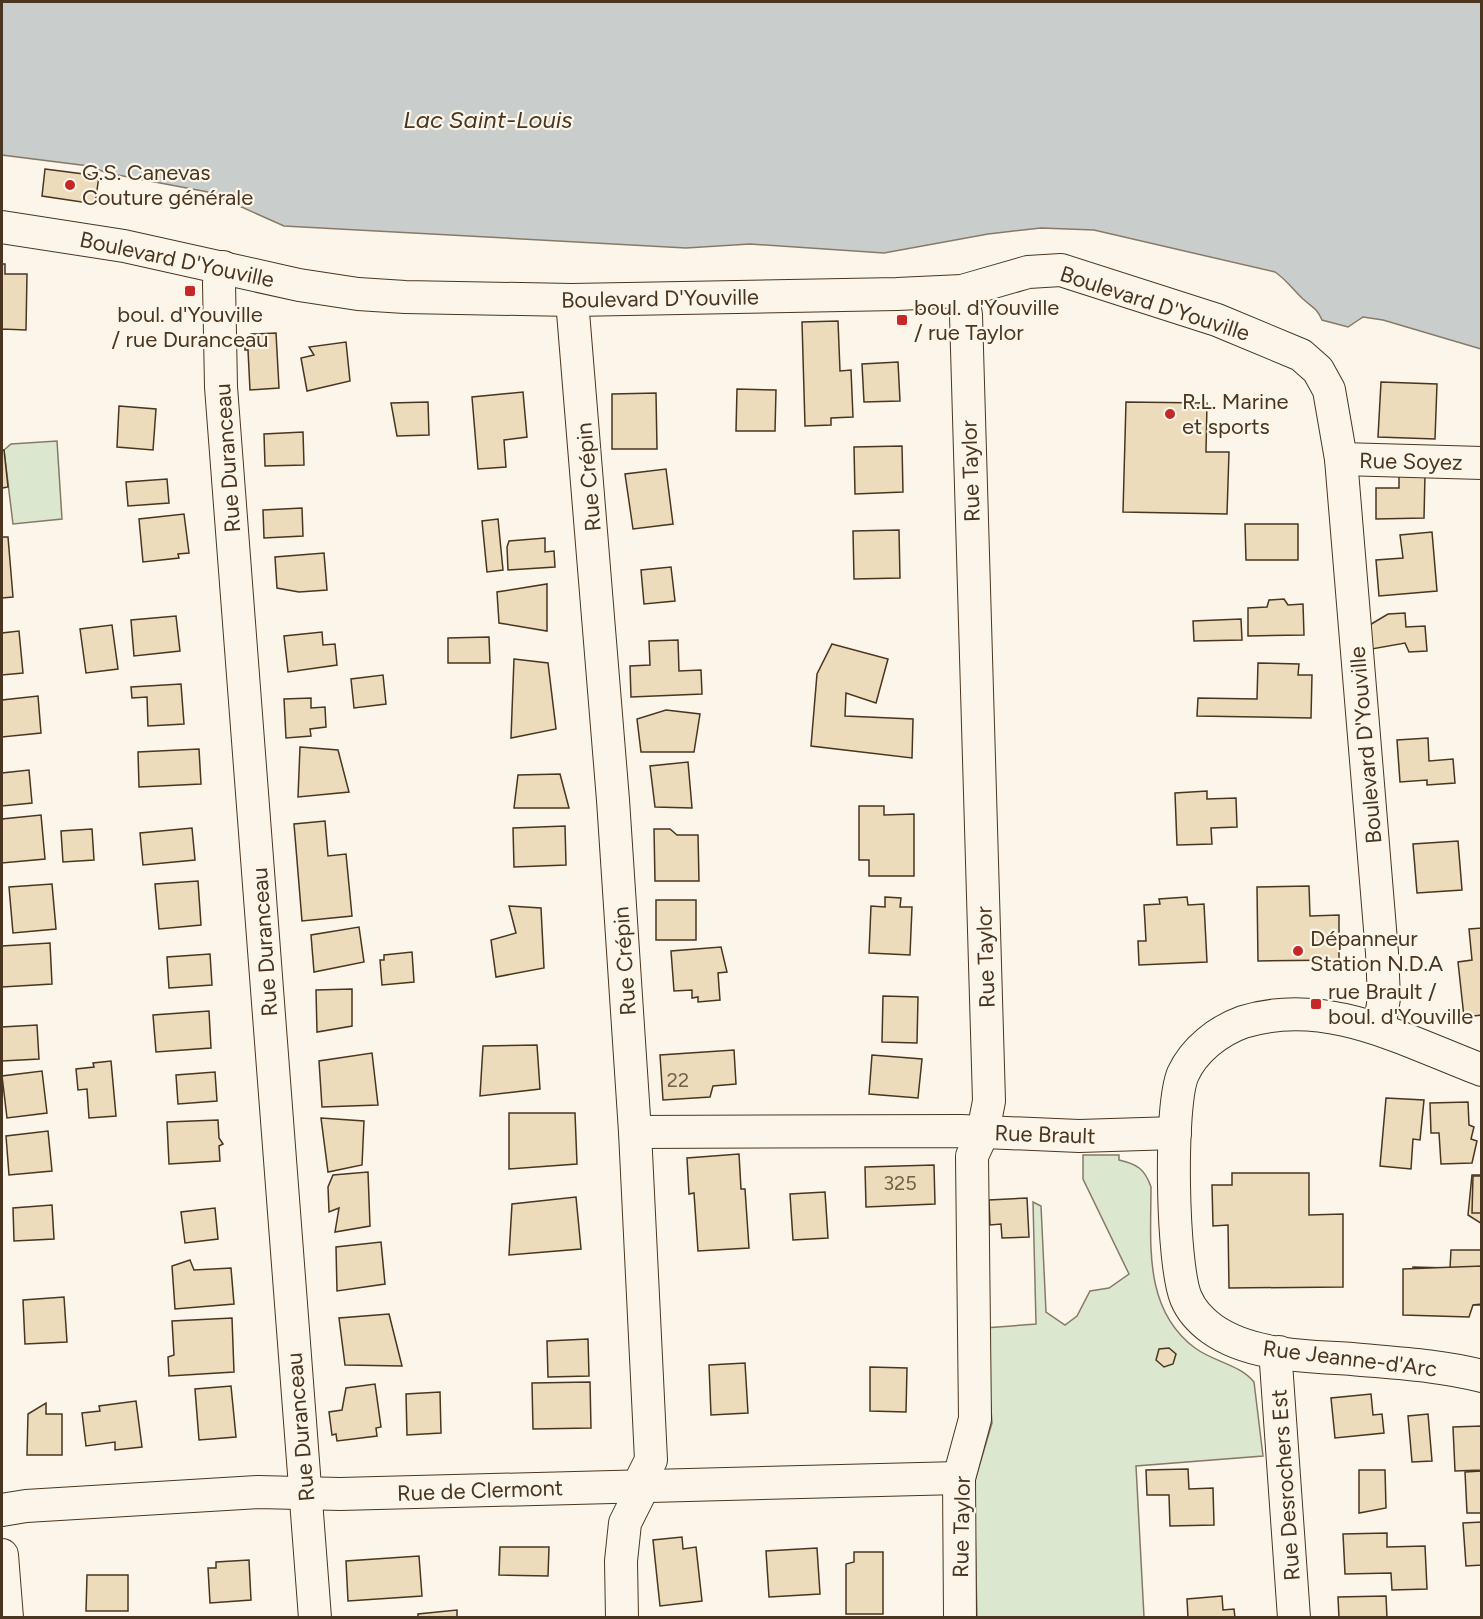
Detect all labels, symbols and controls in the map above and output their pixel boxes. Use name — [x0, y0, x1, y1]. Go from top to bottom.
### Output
water label: Lac Saint-Louis — [403, 105, 573, 134]
place label: G.S. Canevas Couture générale — [82, 159, 253, 211]
marker: G.S. Canevas Couture générale — [63, 178, 77, 192]
street label: Boulevard D'Youville — [77, 226, 277, 293]
street label: Boulevard D'Youville — [1057, 260, 1253, 347]
street label: Boulevard D'Youville — [561, 283, 759, 314]
marker: boul. d'Youville / rue Duranceau — [183, 284, 197, 298]
place label: boul. d'Youville / rue Taylor — [914, 294, 1059, 346]
place label: boul. d'Youville / rue Duranceau — [112, 301, 268, 353]
marker: boul. d'Youville / rue Taylor — [895, 313, 909, 327]
street label: Rue Duranceau — [209, 383, 246, 533]
place label: R.L. Marine et sports — [1182, 388, 1288, 440]
marker: R.L. Marine et sports — [1163, 407, 1177, 421]
street label: Rue Taylor — [955, 419, 986, 522]
street label: Rue Crépin — [570, 421, 607, 533]
street label: Rue Soyez — [1359, 447, 1463, 476]
street label: Boulevard D'Youville — [1343, 645, 1388, 845]
street label: Rue Duranceau — [246, 867, 283, 1017]
street label: Rue Taylor — [970, 905, 1001, 1008]
street label: Rue Crépin — [607, 906, 642, 1016]
place label: Dépanneur Station N.D.A — [1310, 925, 1443, 977]
marker: Dépanneur Station N.D.A — [1291, 944, 1305, 958]
place label: rue Brault / boul. d'Youville — [1328, 978, 1473, 1030]
marker: rue Brault / boul. d'Youville — [1309, 997, 1323, 1011]
house number: 22 — [667, 1068, 689, 1092]
street label: Rue Brault — [994, 1119, 1096, 1150]
house number: 325 — [883, 1171, 917, 1195]
street label: Rue Jeanne-d'Arc — [1261, 1334, 1439, 1383]
street label: Rue Duranceau — [281, 1351, 320, 1502]
street label: Rue Desrochers Est — [1265, 1388, 1306, 1582]
street label: Rue de Clermont — [397, 1474, 563, 1507]
street label: Rue Taylor — [947, 1475, 976, 1578]

